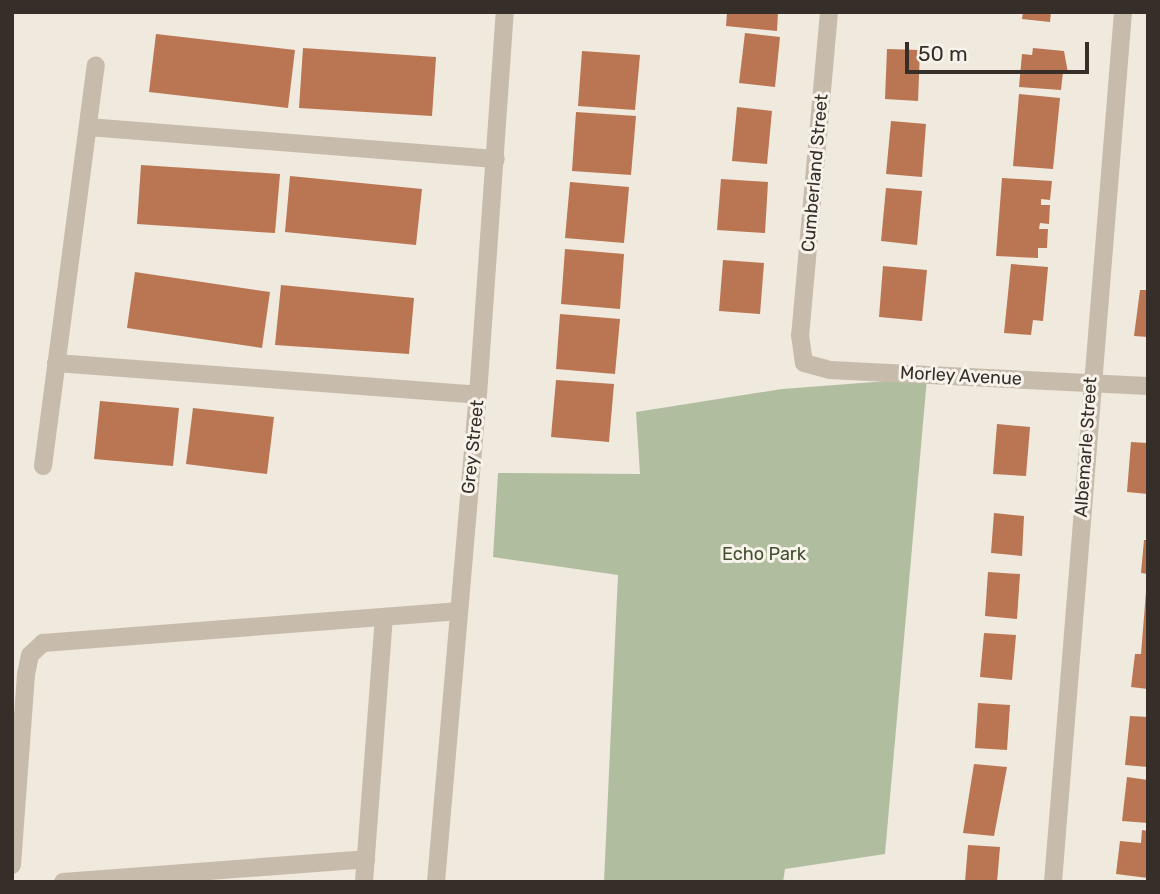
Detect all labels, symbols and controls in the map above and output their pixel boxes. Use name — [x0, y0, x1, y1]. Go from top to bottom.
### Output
scale bar — [908, 28, 1092, 72]
text: 50 m — [918, 41, 968, 66]
street label: Cumberland Street — [797, 93, 833, 253]
street label: Morley Avenue — [899, 362, 1023, 390]
street label: Albemarle Street — [1070, 376, 1102, 518]
street label: Grey Street — [457, 399, 489, 495]
park label: Echo Park — [722, 543, 806, 565]

